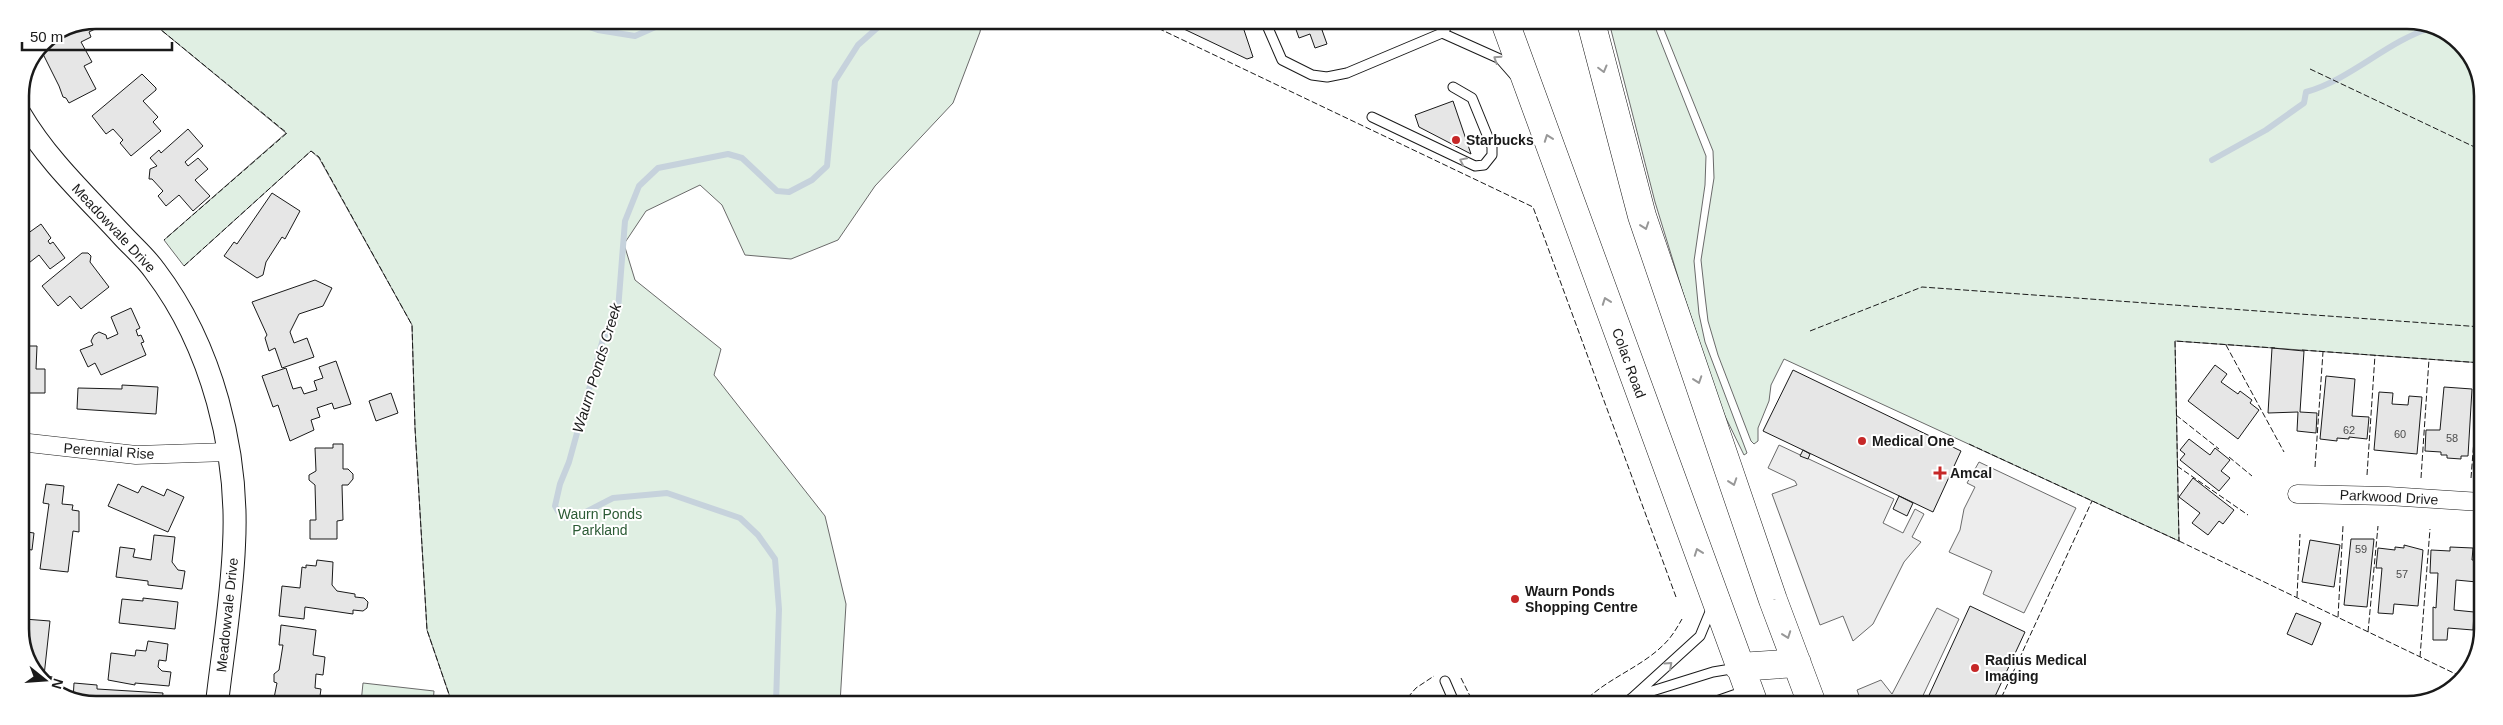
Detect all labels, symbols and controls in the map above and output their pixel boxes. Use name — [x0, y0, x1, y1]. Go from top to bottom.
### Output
scale bar — [22, 20, 172, 52]
text: 50 m — [30, 28, 63, 45]
one-way arrow — [1493, 56, 1502, 66]
one-way arrow — [1597, 64, 1608, 73]
place label: Starbucks — [1466, 132, 1534, 148]
marker: Starbucks — [1450, 134, 1462, 146]
one-way arrow — [1543, 135, 1553, 143]
one-way arrow — [1459, 156, 1468, 167]
street label: Meadowvale Drive — [69, 180, 159, 276]
one-way arrow — [1639, 221, 1649, 229]
one-way arrow — [1602, 297, 1612, 306]
water label: Waurn Ponds Creek — [569, 299, 625, 435]
street label: Colac Road — [1609, 326, 1649, 400]
one-way arrow — [1692, 375, 1702, 383]
house number: 62 — [2343, 424, 2355, 436]
house number: 60 — [2394, 428, 2406, 440]
house number: 58 — [2446, 432, 2458, 444]
place label: Medical One — [1872, 433, 1955, 449]
marker: Medical One — [1856, 435, 1868, 447]
street label: Perennial Rise — [63, 440, 155, 462]
place label: Amcal — [1950, 465, 1992, 481]
marker: Amcal — [1934, 467, 1946, 479]
one-way arrow — [1727, 478, 1737, 486]
street label: Parkwood Drive — [2339, 486, 2439, 508]
park label: Waurn Ponds Parkland — [558, 506, 642, 538]
house number: 59 — [2355, 543, 2367, 555]
one-way arrow — [1694, 548, 1704, 557]
street label: Meadowvale Drive — [213, 557, 241, 673]
house number: 57 — [2396, 568, 2408, 580]
place label: Waurn Ponds Shopping Centre — [1525, 583, 1638, 615]
marker: Waurn Ponds Shopping Centre — [1509, 593, 1521, 605]
one-way arrow — [1781, 631, 1791, 639]
place label: Radius Medical Imaging — [1985, 652, 2087, 684]
north arrow — [20, 655, 70, 705]
one-way arrow — [1664, 661, 1673, 670]
marker: Radius Medical Imaging — [1969, 662, 1981, 674]
text: N — [48, 677, 67, 691]

